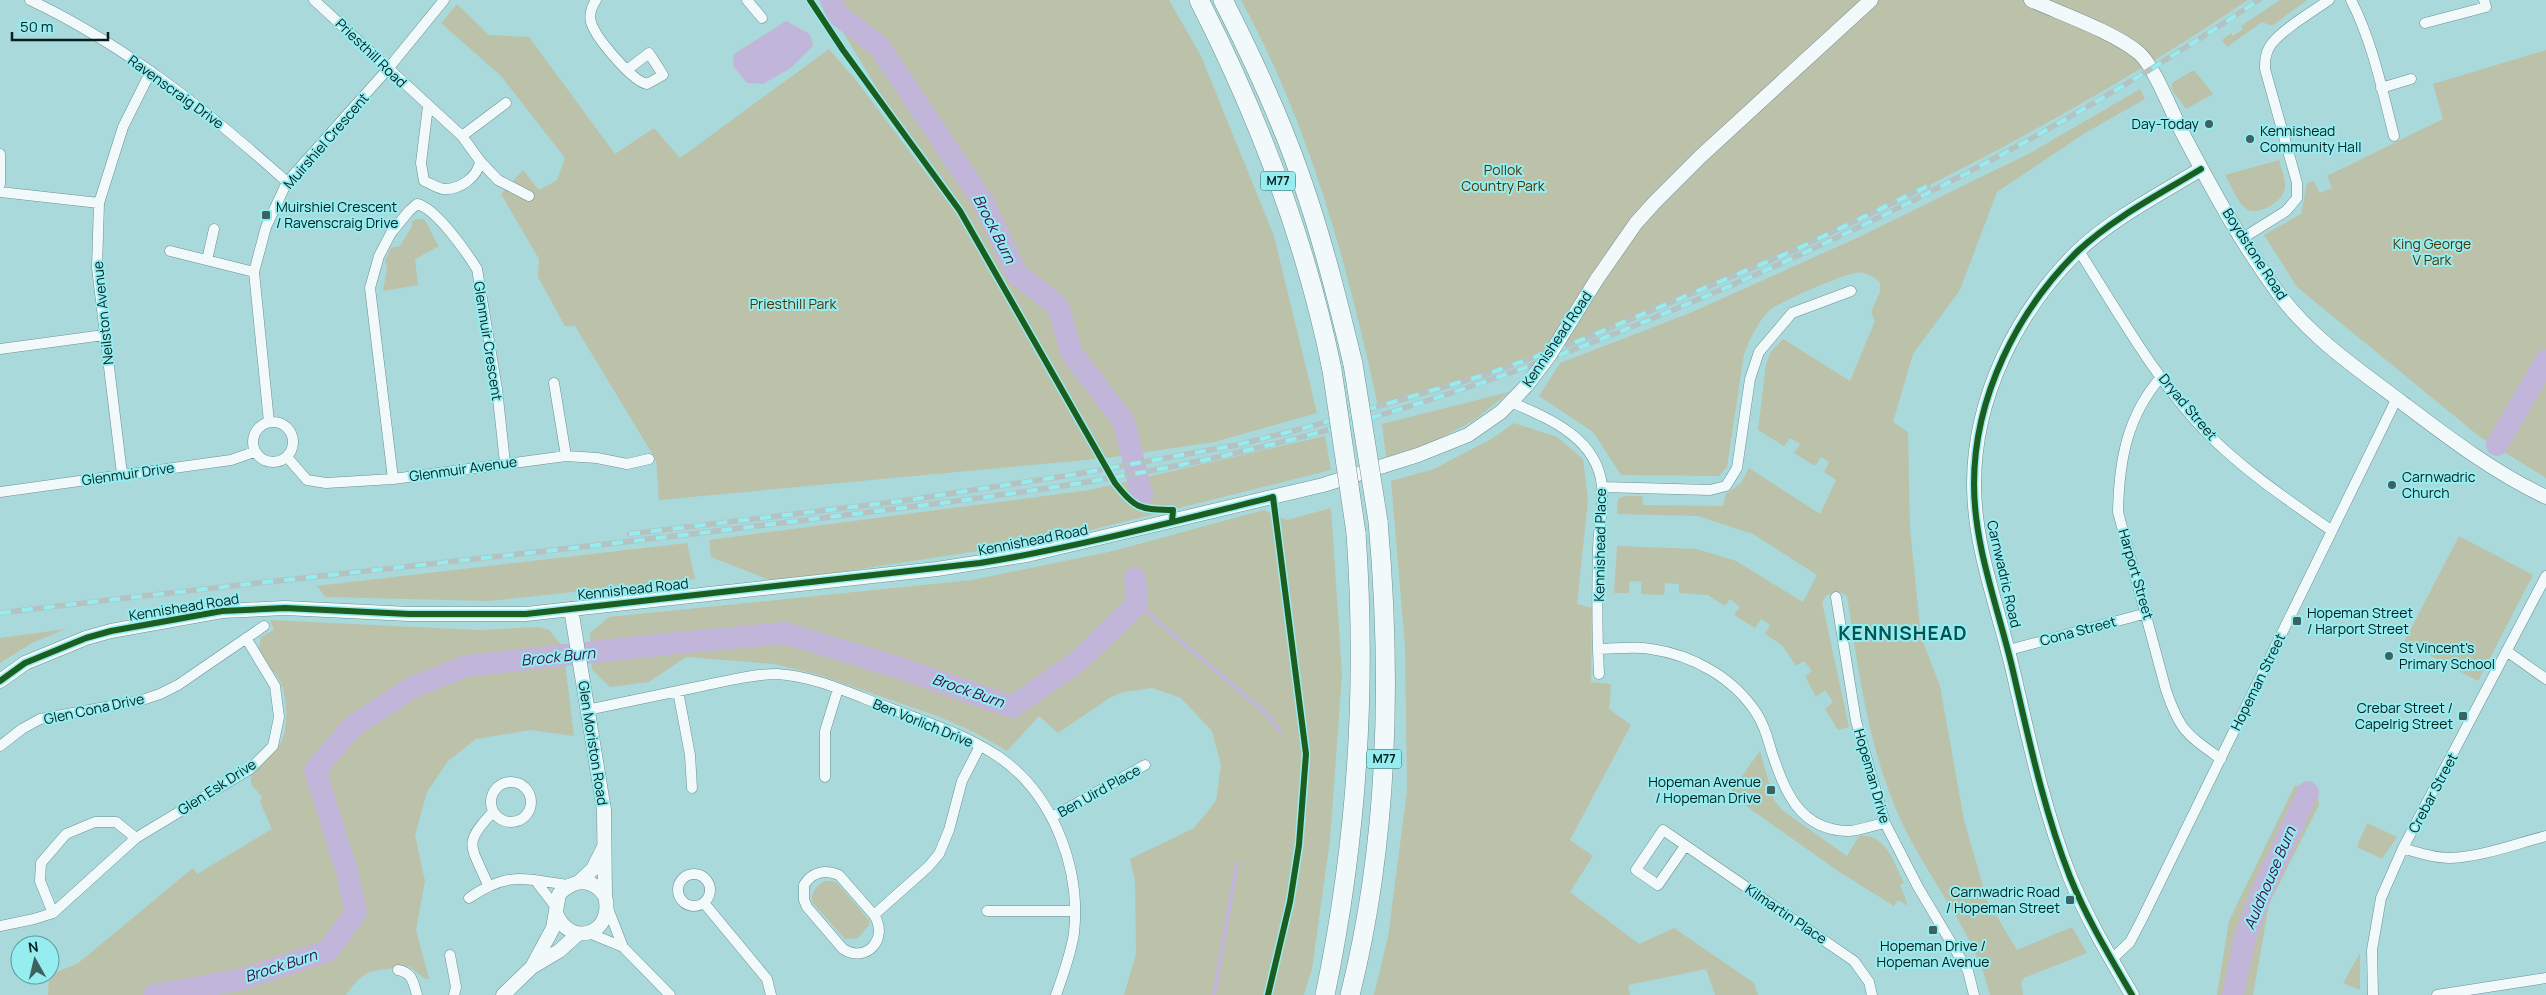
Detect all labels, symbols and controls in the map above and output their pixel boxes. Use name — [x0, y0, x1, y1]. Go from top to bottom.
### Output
scale bar — [12, 10, 109, 42]
street label: Priesthill Road — [332, 14, 411, 91]
text: 50 m — [20, 16, 54, 37]
street label: Ravenscraig Drive — [125, 50, 228, 133]
street label: Muirshiel Crescent — [279, 88, 373, 193]
place label: Day-Today — [2132, 114, 2200, 133]
marker: Day-Today — [2203, 118, 2215, 130]
place label: Kennishead Community Hall — [2260, 121, 2361, 156]
marker: Kennishead Community Hall — [2244, 133, 2256, 145]
park label: Pollok Country Park — [1461, 160, 1546, 195]
road number: M77 — [1260, 172, 1296, 190]
water label: Brock Burn — [968, 191, 1021, 268]
place label: Muirshiel Crescent / Ravenscraig Drive — [276, 197, 398, 232]
street label: Boydstone Road — [2219, 204, 2292, 303]
marker: Muirshiel Crescent / Ravenscraig Drive — [260, 209, 272, 221]
park label: King George V Park — [2393, 234, 2471, 269]
street label: Neilston Avenue — [88, 260, 117, 366]
street label: Glenmuir Crescent — [470, 280, 507, 402]
street label: Kennishead Road — [1518, 287, 1596, 390]
park label: Priesthill Park — [750, 294, 837, 313]
street label: Dryad Street — [2155, 369, 2222, 444]
street label: Glenmuir Avenue — [408, 452, 518, 485]
street label: Glenmuir Drive — [80, 458, 176, 489]
place label: Carnwadric Church — [2402, 467, 2476, 502]
marker: Carnwadric Church — [2386, 479, 2398, 491]
street label: Kennishead Place — [1589, 488, 1610, 602]
street label: Carnwadric Road — [1983, 518, 2026, 629]
street label: Kennishead Road — [976, 520, 1089, 559]
street label: Harport Street — [2114, 526, 2159, 622]
street label: Kennishead Road — [577, 573, 689, 604]
street label: Kennishead Road — [127, 588, 240, 625]
place label: Hopeman Street / Harport Street — [2307, 603, 2413, 638]
street label: Cona Street — [2038, 611, 2119, 650]
marker: Hopeman Street / Harport Street — [2291, 615, 2303, 627]
district label: KENNISHEAD — [1838, 620, 1968, 646]
street label: Hopeman Street — [2226, 630, 2289, 734]
place label: St Vincent's Primary School — [2399, 638, 2495, 673]
water label: Brock Burn — [520, 642, 597, 671]
marker: St Vincent's Primary School — [2383, 650, 2395, 662]
water label: Brock Burn — [930, 668, 1008, 713]
street label: Glen Moriston Road — [574, 679, 613, 807]
street label: Glen Cona Drive — [42, 689, 146, 728]
street label: Ben Vorlich Drive — [870, 694, 976, 751]
place label: Crebar Street / Capelrig Street — [2355, 698, 2453, 733]
marker: Crebar Street / Capelrig Street — [2457, 710, 2469, 722]
street label: Hopeman Drive — [1850, 726, 1895, 825]
street label: Crebar Street — [2403, 749, 2462, 836]
road number: M77 — [1366, 750, 1402, 769]
street label: Glen Esk Drive — [174, 754, 260, 819]
street label: Ben Uird Place — [1054, 760, 1144, 821]
place label: Hopeman Avenue / Hopeman Drive — [1648, 772, 1761, 807]
marker: Hopeman Avenue / Hopeman Drive — [1765, 784, 1777, 796]
water label: Auldhouse Burn — [2238, 822, 2301, 932]
street label: Kilmartin Place — [1742, 879, 1831, 948]
place label: Carnwadric Road / Hopeman Street — [1946, 882, 2060, 917]
marker: Carnwadric Road / Hopeman Street — [2064, 894, 2076, 906]
marker: Hopeman Drive / Hopeman Avenue — [1927, 924, 1939, 936]
north arrow — [10, 935, 60, 985]
place label: Hopeman Drive / Hopeman Avenue — [1877, 936, 1989, 971]
text: N — [27, 937, 39, 957]
water label: Brock Burn — [242, 944, 321, 987]

